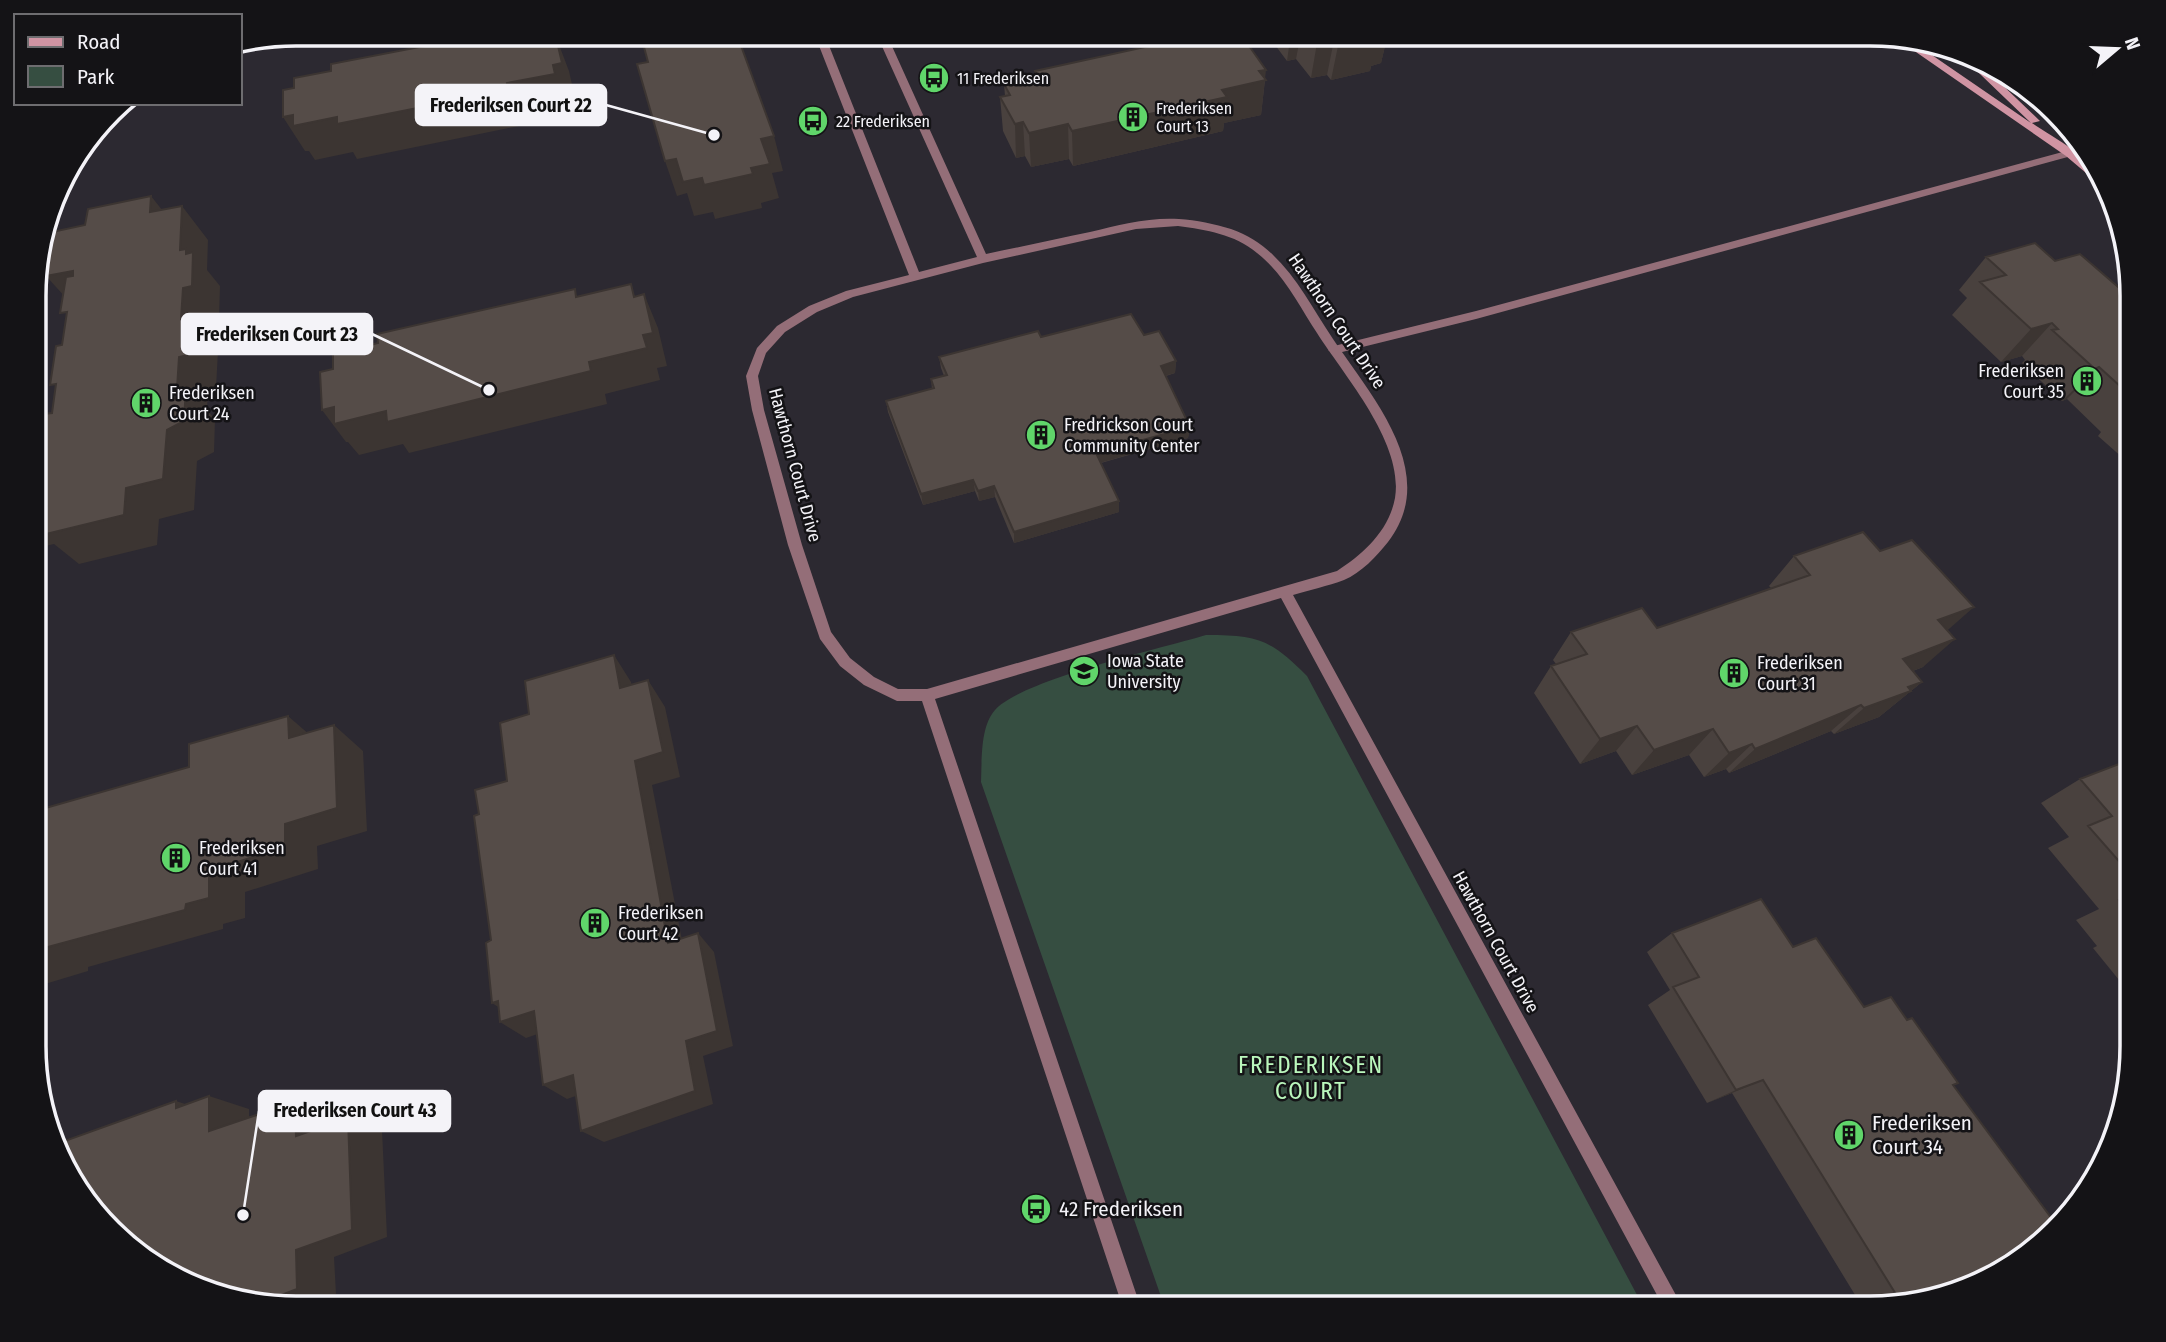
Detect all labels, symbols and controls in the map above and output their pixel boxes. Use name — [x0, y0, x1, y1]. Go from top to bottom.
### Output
legend — [14, 14, 242, 105]
north arrow — [2082, 14, 2152, 84]
text: Road — [77, 29, 121, 55]
text: N — [2120, 34, 2145, 53]
bus stop icon: 11 Frederiksen — [917, 61, 951, 95]
text: Park — [77, 64, 115, 90]
place label: 11 Frederiksen — [957, 69, 1049, 88]
callout: Frederiksen Court 22 — [416, 85, 606, 125]
text: Frederiksen Court 22 — [430, 94, 592, 117]
place label: Frederiksen Court 13 — [1156, 99, 1232, 136]
building icon: Frederiksen Court 13 — [1116, 100, 1150, 134]
bus stop icon: 22 Frederiksen — [796, 104, 830, 138]
place label: 22 Frederiksen — [836, 112, 930, 131]
street label: Hawthorn Court Drive — [1284, 249, 1390, 393]
callout: Frederiksen Court 23 — [182, 314, 372, 354]
text: Frederiksen Court 23 — [196, 323, 358, 346]
place label: Frederiksen Court 35 — [1978, 360, 2064, 403]
building icon: Frederiksen Court 35 — [2070, 364, 2104, 398]
place label: Frederiksen Court 24 — [169, 382, 255, 425]
building icon: Frederiksen Court 24 — [129, 386, 163, 420]
street label: Hawthorn Court Drive — [764, 386, 826, 544]
place label: Fredrickson Court Community Center — [1064, 414, 1200, 457]
building icon: Fredrickson Court Community Center — [1024, 418, 1058, 452]
place label: Iowa State University — [1107, 650, 1184, 693]
place label: Frederiksen Court 31 — [1757, 652, 1843, 695]
school or university icon: Iowa State University — [1067, 654, 1101, 688]
building icon: Frederiksen Court 31 — [1717, 656, 1751, 690]
place label: Frederiksen Court 41 — [199, 837, 285, 880]
building icon: Frederiksen Court 41 — [159, 841, 193, 875]
street label: Hawthorn Court Drive — [1448, 867, 1544, 1017]
place label: Frederiksen Court 42 — [618, 902, 704, 945]
building icon: Frederiksen Court 42 — [578, 906, 612, 940]
district label: FREDERIKSEN COURT — [1238, 1051, 1384, 1105]
callout: Frederiksen Court 43 — [259, 1091, 450, 1131]
text: Frederiksen Court 43 — [274, 1099, 436, 1122]
place label: Frederiksen Court 34 — [1872, 1110, 1972, 1160]
building icon: Frederiksen Court 34 — [1832, 1118, 1866, 1152]
bus stop icon: 42 Frederiksen — [1019, 1192, 1053, 1226]
place label: 42 Frederiksen — [1059, 1196, 1183, 1222]

